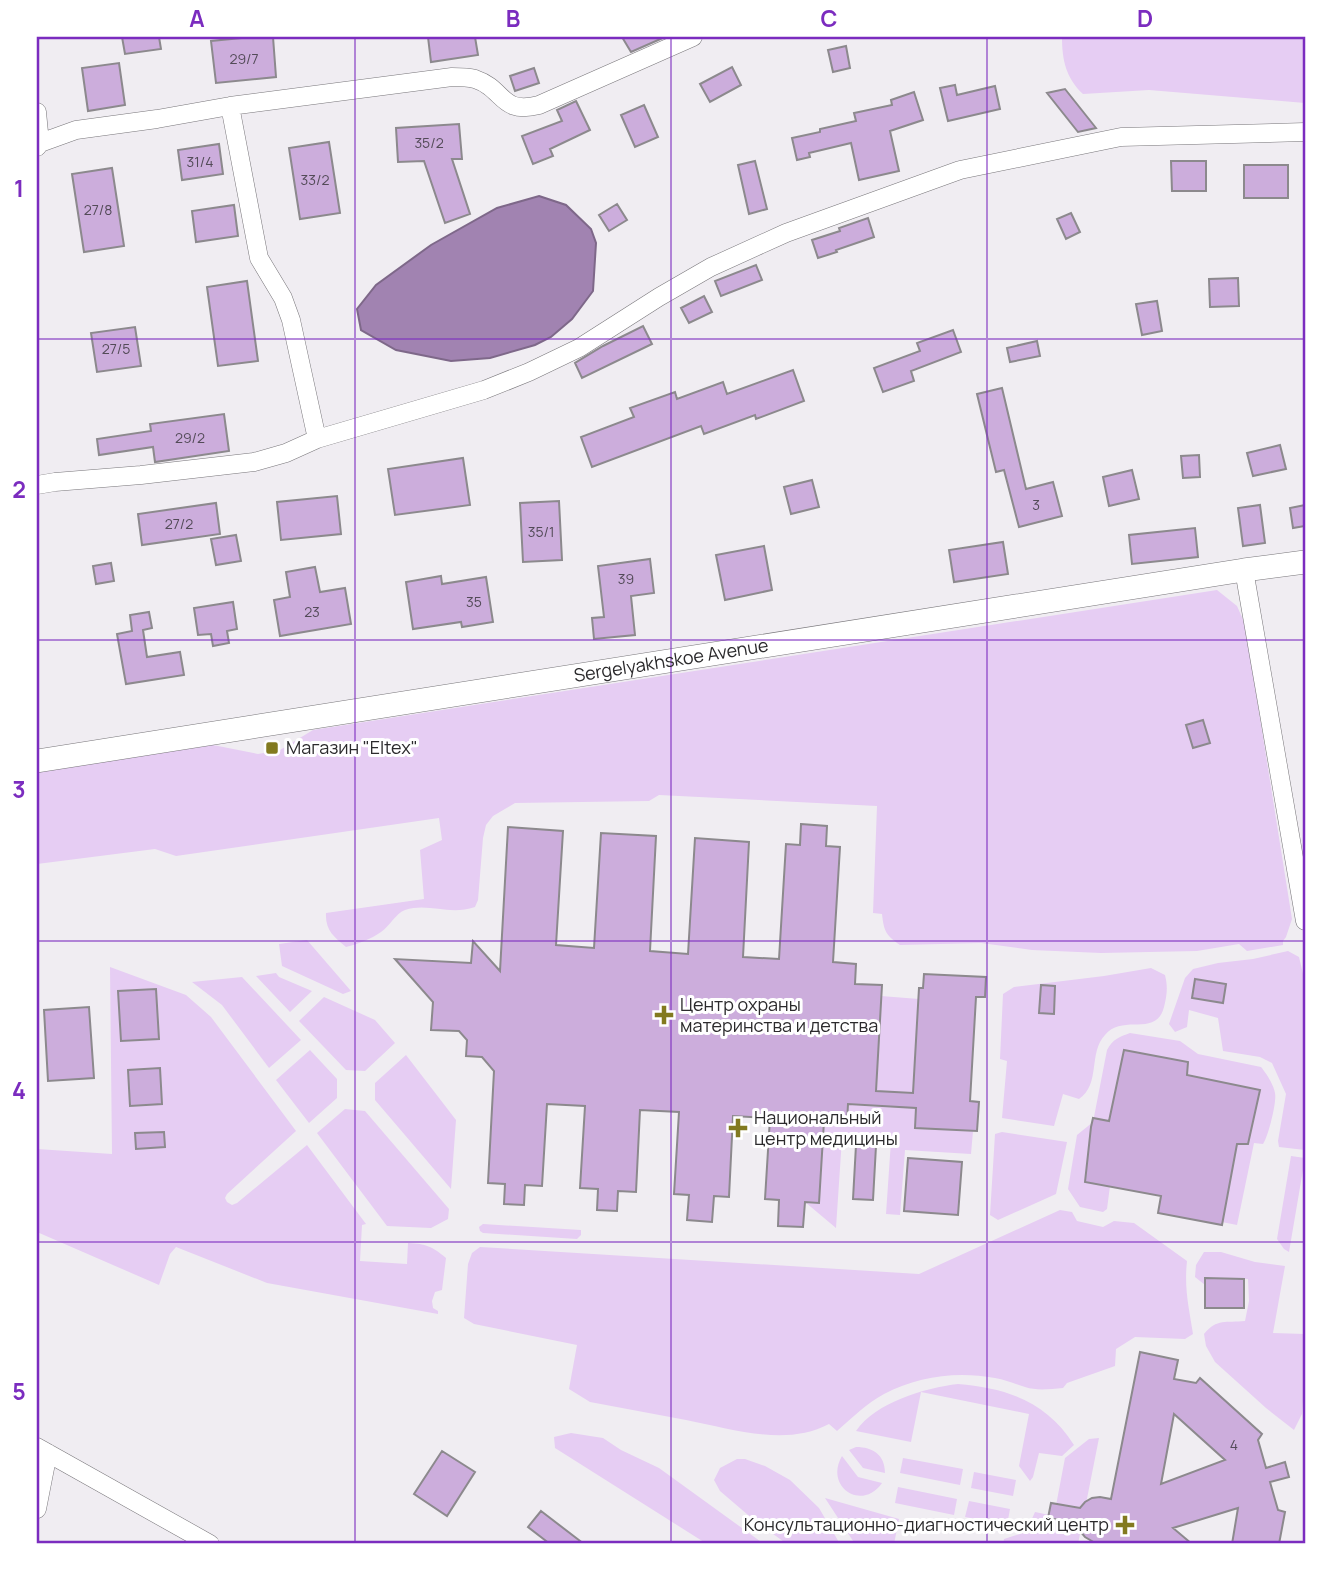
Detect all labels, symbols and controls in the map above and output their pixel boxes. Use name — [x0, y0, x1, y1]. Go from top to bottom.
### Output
text: A — [189, 2, 205, 34]
text: B — [506, 2, 520, 34]
text: C — [821, 2, 838, 34]
text: D — [1137, 2, 1153, 34]
house number: 29/7 — [229, 49, 259, 68]
house number: 35/2 — [414, 133, 444, 152]
house number: 31/4 — [187, 152, 213, 171]
house number: 33/2 — [301, 170, 329, 189]
text: 1 — [14, 172, 24, 204]
house number: 27/8 — [84, 200, 112, 219]
house number: 27/5 — [102, 339, 130, 358]
house number: 29/2 — [175, 428, 205, 447]
text: 2 — [12, 473, 26, 505]
house number: 3 — [1032, 495, 1040, 514]
house number: 27/2 — [165, 514, 193, 533]
house number: 35/1 — [528, 522, 554, 541]
house number: 39 — [618, 569, 634, 588]
house number: 35 — [466, 592, 482, 611]
house number: 23 — [304, 602, 320, 621]
street label: Sergelyakhskoe Avenue — [572, 632, 770, 687]
place label: Магазин "Eltex" — [286, 735, 418, 759]
marker: Магазин "Eltex" — [264, 740, 280, 756]
text: 3 — [12, 773, 26, 805]
place label: Центр охраны материнства и детства — [680, 992, 878, 1037]
marker: Центр охраны материнства и детства — [654, 1005, 674, 1025]
text: 4 — [12, 1074, 26, 1106]
place label: Национальный центр медицины — [754, 1105, 898, 1150]
marker: Национальный центр медицины — [728, 1118, 748, 1138]
text: 5 — [12, 1375, 26, 1407]
house number: 4 — [1230, 1435, 1238, 1454]
place label: Консультационно-диагностический центр — [744, 1512, 1109, 1536]
marker: Консультационно-диагностический центр — [1115, 1515, 1135, 1535]

